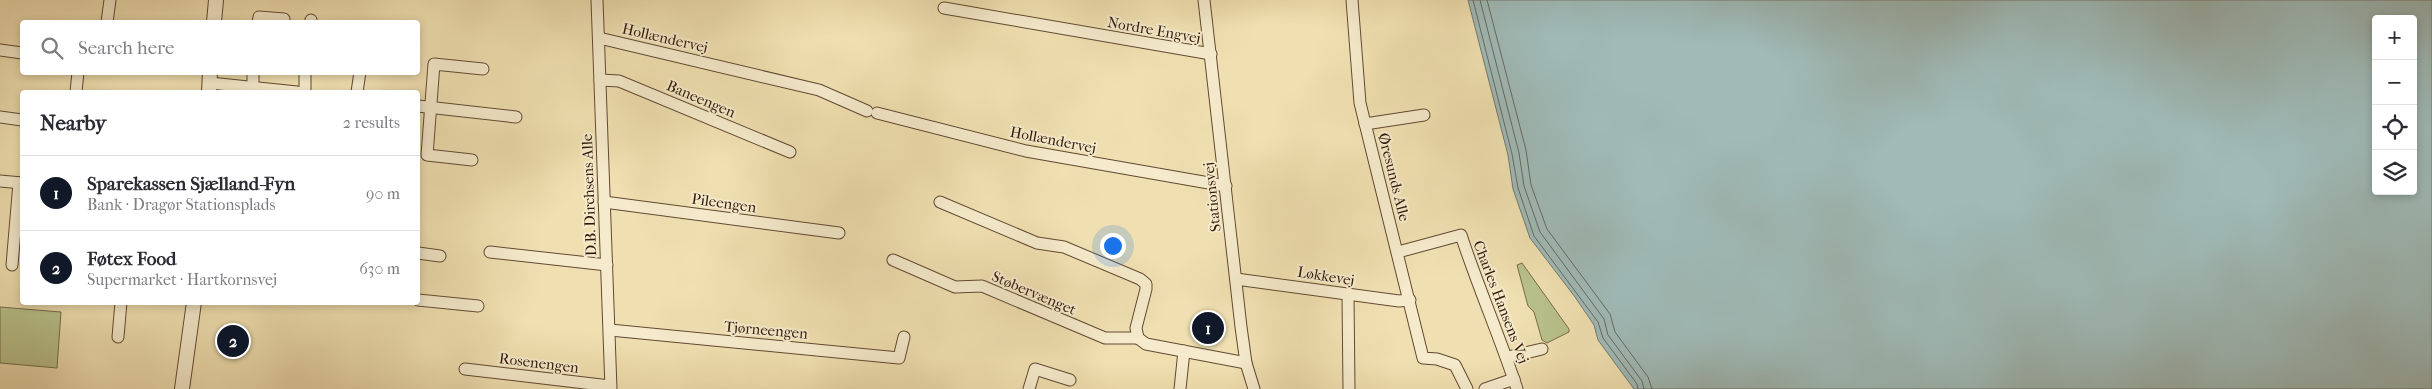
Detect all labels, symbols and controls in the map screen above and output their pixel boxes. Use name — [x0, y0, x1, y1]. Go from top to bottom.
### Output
street label: Nordre Engvej — [1106, 13, 1202, 47]
map controls — [2372, 15, 2417, 195]
button: + — [2372, 15, 2417, 60]
street label: Hollændervej — [620, 19, 710, 57]
search box — [20, 20, 420, 75]
icon: search — [38, 34, 66, 62]
text: Search here — [78, 37, 174, 59]
button: − — [2372, 60, 2417, 105]
street label: Baneengen — [664, 76, 738, 122]
button: locate — [2372, 105, 2417, 150]
text: Nearby — [40, 111, 106, 135]
text: 2 results — [343, 113, 400, 132]
street label: Hollændervej — [1008, 123, 1098, 157]
street label: Øresunds Alle — [1374, 131, 1414, 224]
street label: D.B. Dirchsens Alle — [578, 133, 600, 257]
button: layers — [2372, 150, 2417, 195]
street label: Stationsvej — [1199, 161, 1225, 233]
text: Sparekassen Sjælland-Fyn — [87, 173, 295, 195]
text: 1 — [53, 184, 59, 203]
text: 90 m — [366, 184, 400, 203]
street label: Pileengen — [690, 190, 758, 216]
text: Bank · Dragør Stationsplads — [87, 195, 275, 214]
your location — [1100, 233, 1126, 259]
street label: Charles Hansens Vej — [1469, 238, 1533, 366]
text: Føtex Food — [87, 248, 176, 270]
text: 2 — [52, 259, 60, 278]
text: 630 m — [359, 259, 400, 278]
street label: Løkkevej — [1296, 263, 1356, 289]
street label: Støbervænget — [989, 267, 1080, 319]
text: Supermarket · Hartkornsvej — [87, 270, 277, 289]
pin: 1 — [1192, 309, 1224, 347]
street label: Tjørneengen — [723, 317, 809, 343]
pin: 2 — [217, 322, 249, 360]
street label: Rosenengen — [498, 349, 580, 377]

